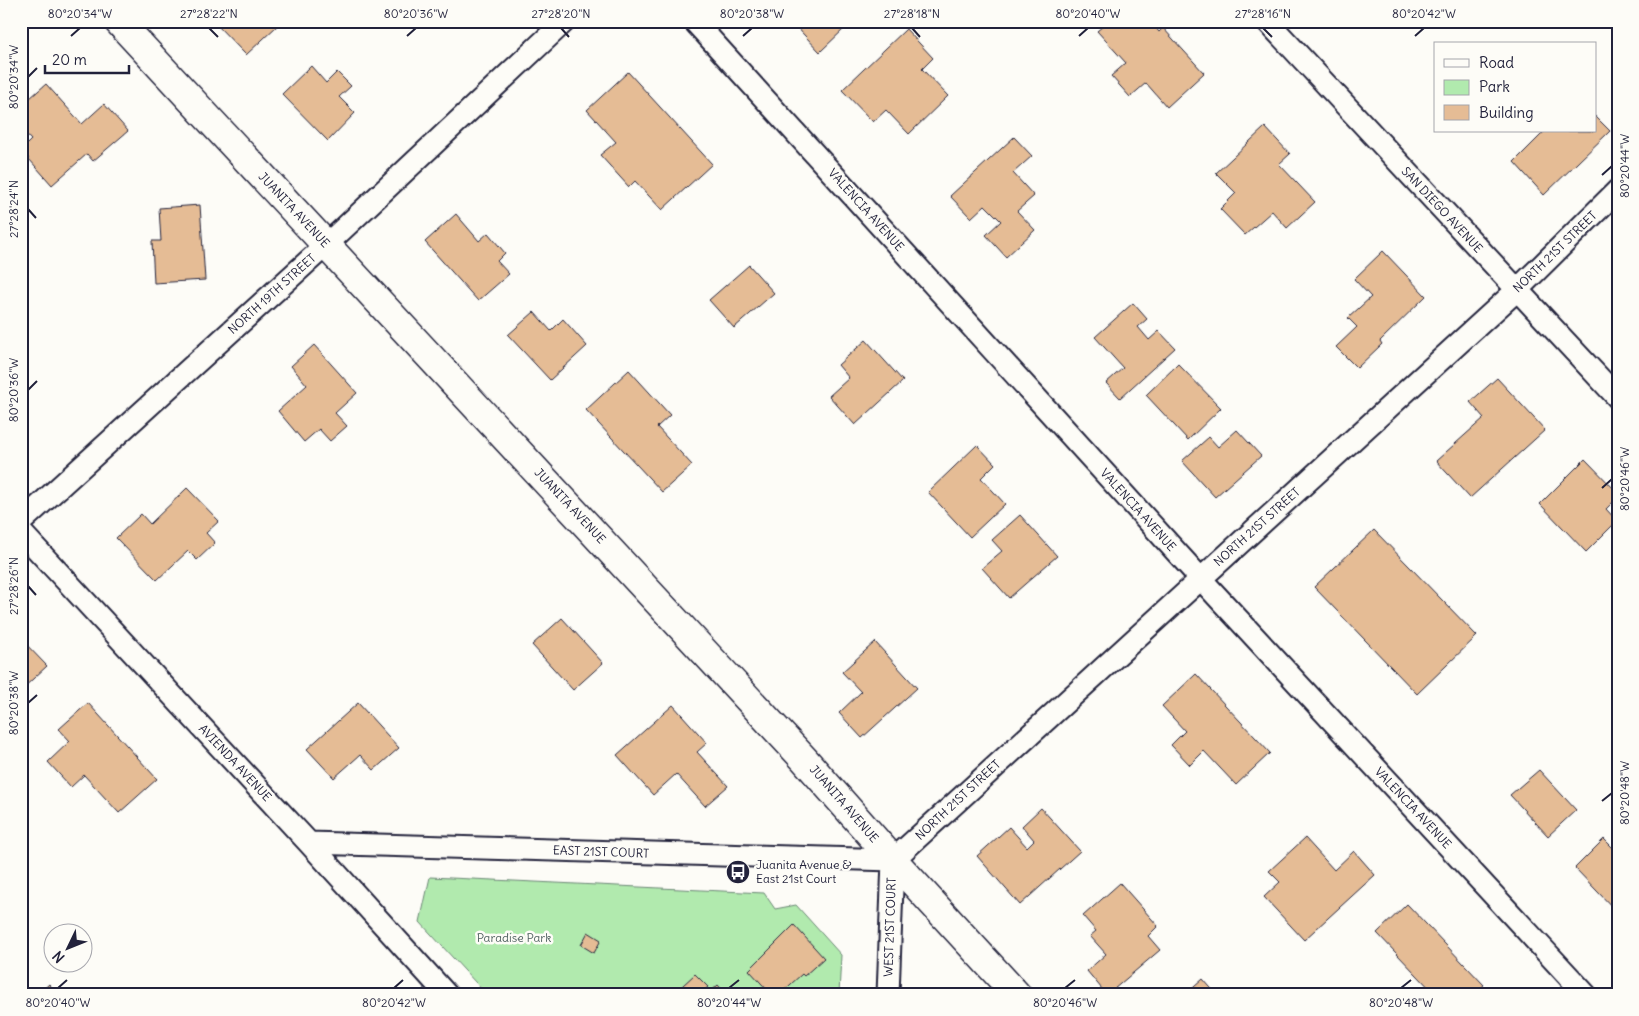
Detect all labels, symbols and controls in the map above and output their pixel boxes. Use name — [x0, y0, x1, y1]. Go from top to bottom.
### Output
text: 80°20'34"W — [48, 6, 112, 21]
text: 27°28'22"N — [180, 6, 238, 21]
text: 80°20'36"W — [384, 6, 448, 21]
text: 27°28'20"N — [531, 6, 591, 21]
text: 80°20'38"W — [720, 6, 784, 21]
text: 27°28'18"N — [884, 6, 940, 21]
text: 80°20'40"W — [1055, 6, 1121, 21]
text: 27°28'16"N — [1235, 6, 1291, 21]
text: 80°20'42"W — [1392, 6, 1456, 21]
scale bar — [45, 42, 129, 74]
legend — [1434, 42, 1596, 132]
text: 80°20'34"W — [6, 45, 21, 109]
text: 20 m — [52, 50, 87, 69]
text: Road — [1479, 53, 1514, 72]
text: Park — [1479, 77, 1510, 96]
text: Building — [1479, 103, 1534, 122]
text: 80°20'44"W — [1617, 134, 1632, 198]
street label: SAN DIEGO AVENUE — [1399, 164, 1486, 256]
street label: VALENCIA AVENUE — [825, 165, 907, 254]
street label: JUANITA AVENUE — [256, 169, 333, 250]
text: 27°28'24"N — [6, 180, 21, 238]
street label: NORTH 21ST STREET — [1510, 208, 1600, 296]
street label: NORTH 19TH STREET — [225, 250, 319, 337]
text: 80°20'36"W — [6, 358, 21, 422]
text: 80°20'46"W — [1617, 447, 1632, 511]
street label: JUANITA AVENUE — [532, 465, 609, 546]
street label: VALENCIA AVENUE — [1097, 465, 1179, 554]
street label: NORTH 21ST STREET — [1210, 484, 1303, 569]
text: 27°28'26"N — [6, 557, 21, 615]
text: 80°20'38"W — [6, 671, 21, 735]
street label: AVIENDA AVENUE — [196, 721, 275, 804]
street label: NORTH 21ST STREET — [912, 756, 1003, 843]
text: 80°20'48"W — [1617, 761, 1632, 825]
street label: JUANITA AVENUE — [807, 762, 882, 845]
street label: VALENCIA AVENUE — [1372, 764, 1455, 851]
street label: EAST 21ST COURT — [553, 842, 650, 861]
place label: Juanita Avenue & East 21st Court — [756, 857, 852, 886]
bus stop icon: Juanita Avenue & East 21st Court — [725, 859, 751, 885]
street label: WEST 21ST COURT — [880, 877, 899, 977]
north arrow — [42, 924, 92, 974]
park label: Paradise Park — [477, 930, 551, 945]
text: N — [49, 947, 68, 967]
text: 80°20'40"W — [25, 995, 91, 1010]
text: 80°20'42"W — [362, 995, 426, 1010]
text: 80°20'44"W — [697, 995, 761, 1010]
text: 80°20'46"W — [1033, 995, 1097, 1010]
text: 80°20'48"W — [1369, 995, 1433, 1010]

